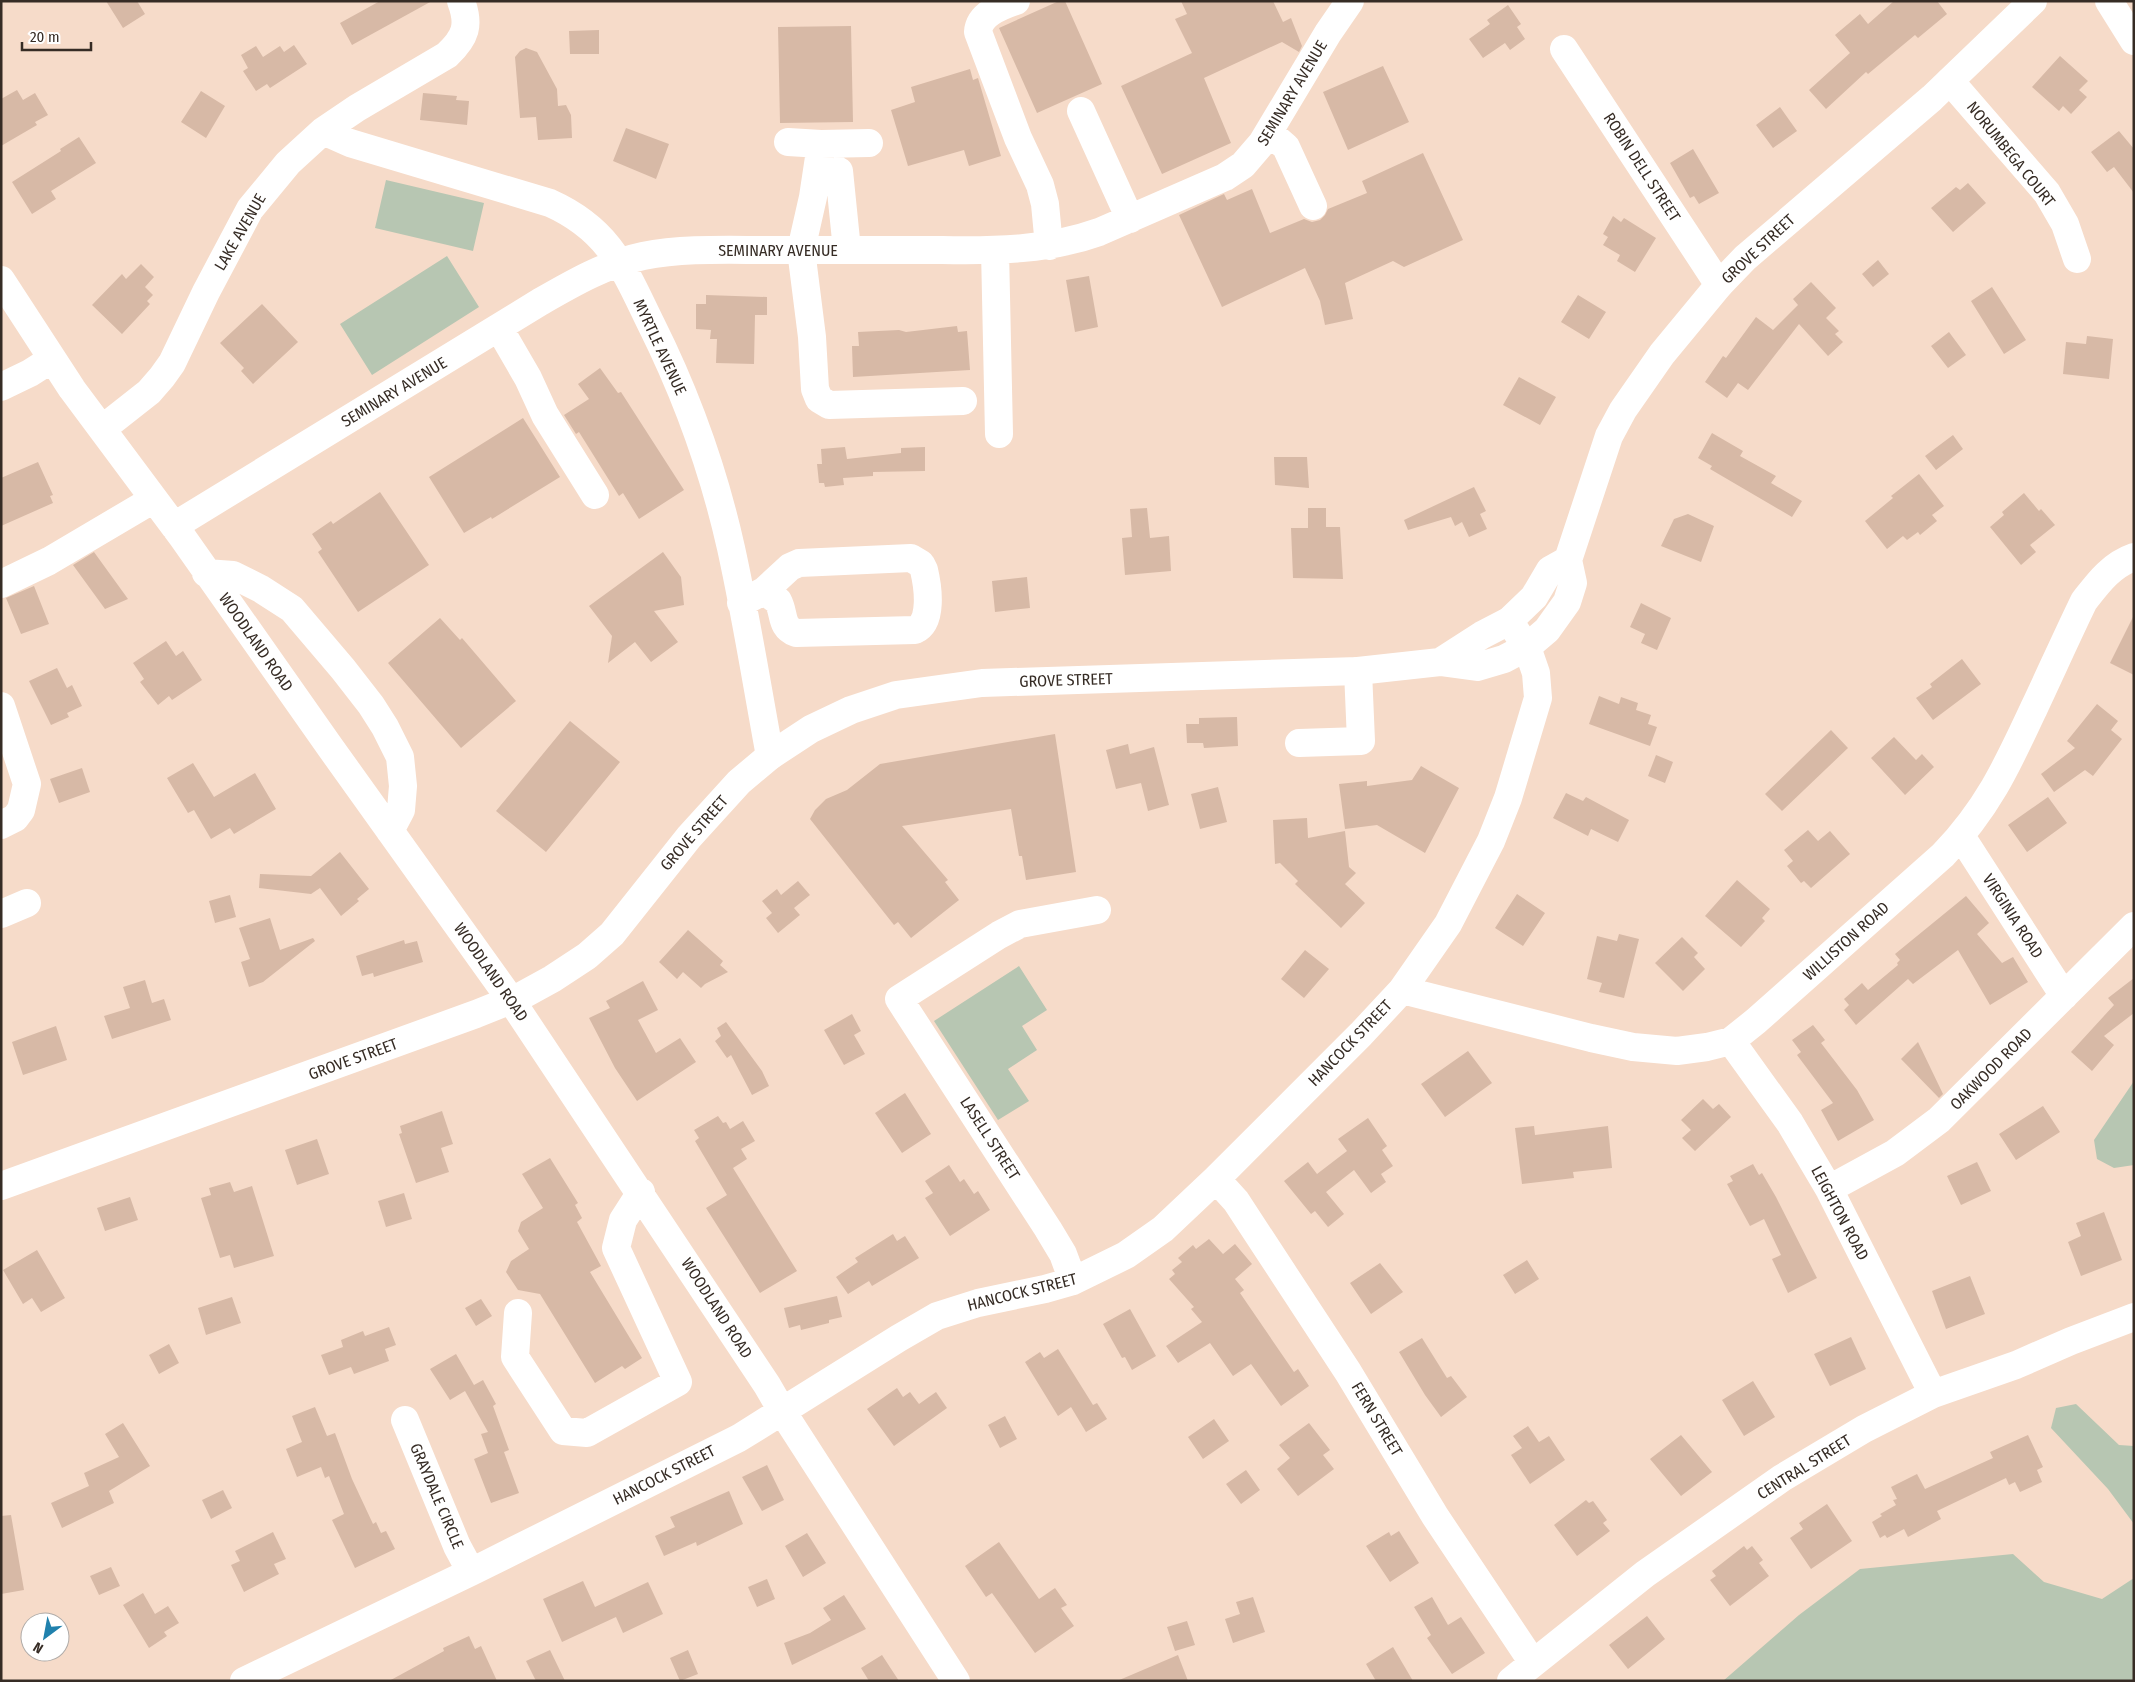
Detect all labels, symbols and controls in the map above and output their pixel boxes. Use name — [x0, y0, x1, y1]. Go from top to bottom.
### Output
scale bar — [22, 20, 91, 52]
text: 20 m — [30, 28, 60, 46]
street label: SEMINARY AVENUE — [1253, 37, 1331, 149]
street label: NORUMBEGA COURT — [1963, 98, 2060, 211]
street label: ROBIN DELL STREET — [1600, 109, 1685, 225]
street label: LAKE AVENUE — [210, 190, 270, 274]
street label: GROVE STREET — [1717, 210, 1799, 288]
street label: SEMINARY AVENUE — [718, 241, 838, 260]
street label: MYRTLE AVENUE — [629, 296, 691, 398]
street label: SEMINARY AVENUE — [338, 353, 450, 431]
street label: WOODLAND ROAD — [215, 589, 297, 695]
street label: GROVE STREET — [1019, 669, 1114, 691]
street label: GROVE STREET — [656, 791, 732, 874]
street label: VIRGINIA ROAD — [1979, 870, 2047, 962]
street label: WILLISTON ROAD — [1799, 898, 1893, 984]
street label: WOODLAND ROAD — [450, 919, 532, 1025]
street label: HANCOCK STREET — [1304, 996, 1396, 1090]
street label: OAKWOOD ROAD — [1946, 1024, 2036, 1114]
street label: GROVE STREET — [306, 1034, 401, 1084]
street label: LASELL STREET — [956, 1093, 1024, 1184]
street label: LEIGHTON ROAD — [1807, 1163, 1873, 1263]
street label: WOODLAND ROAD — [677, 1254, 757, 1362]
street label: HANCOCK STREET — [965, 1269, 1079, 1315]
street label: FERN STREET — [1348, 1379, 1407, 1460]
street label: CENTRAL STREET — [1754, 1430, 1855, 1503]
street label: GRAYDALE CIRCLE — [406, 1440, 468, 1552]
street label: HANCOCK STREET — [610, 1441, 719, 1509]
north arrow — [20, 1612, 70, 1662]
text: N — [30, 1638, 46, 1657]

